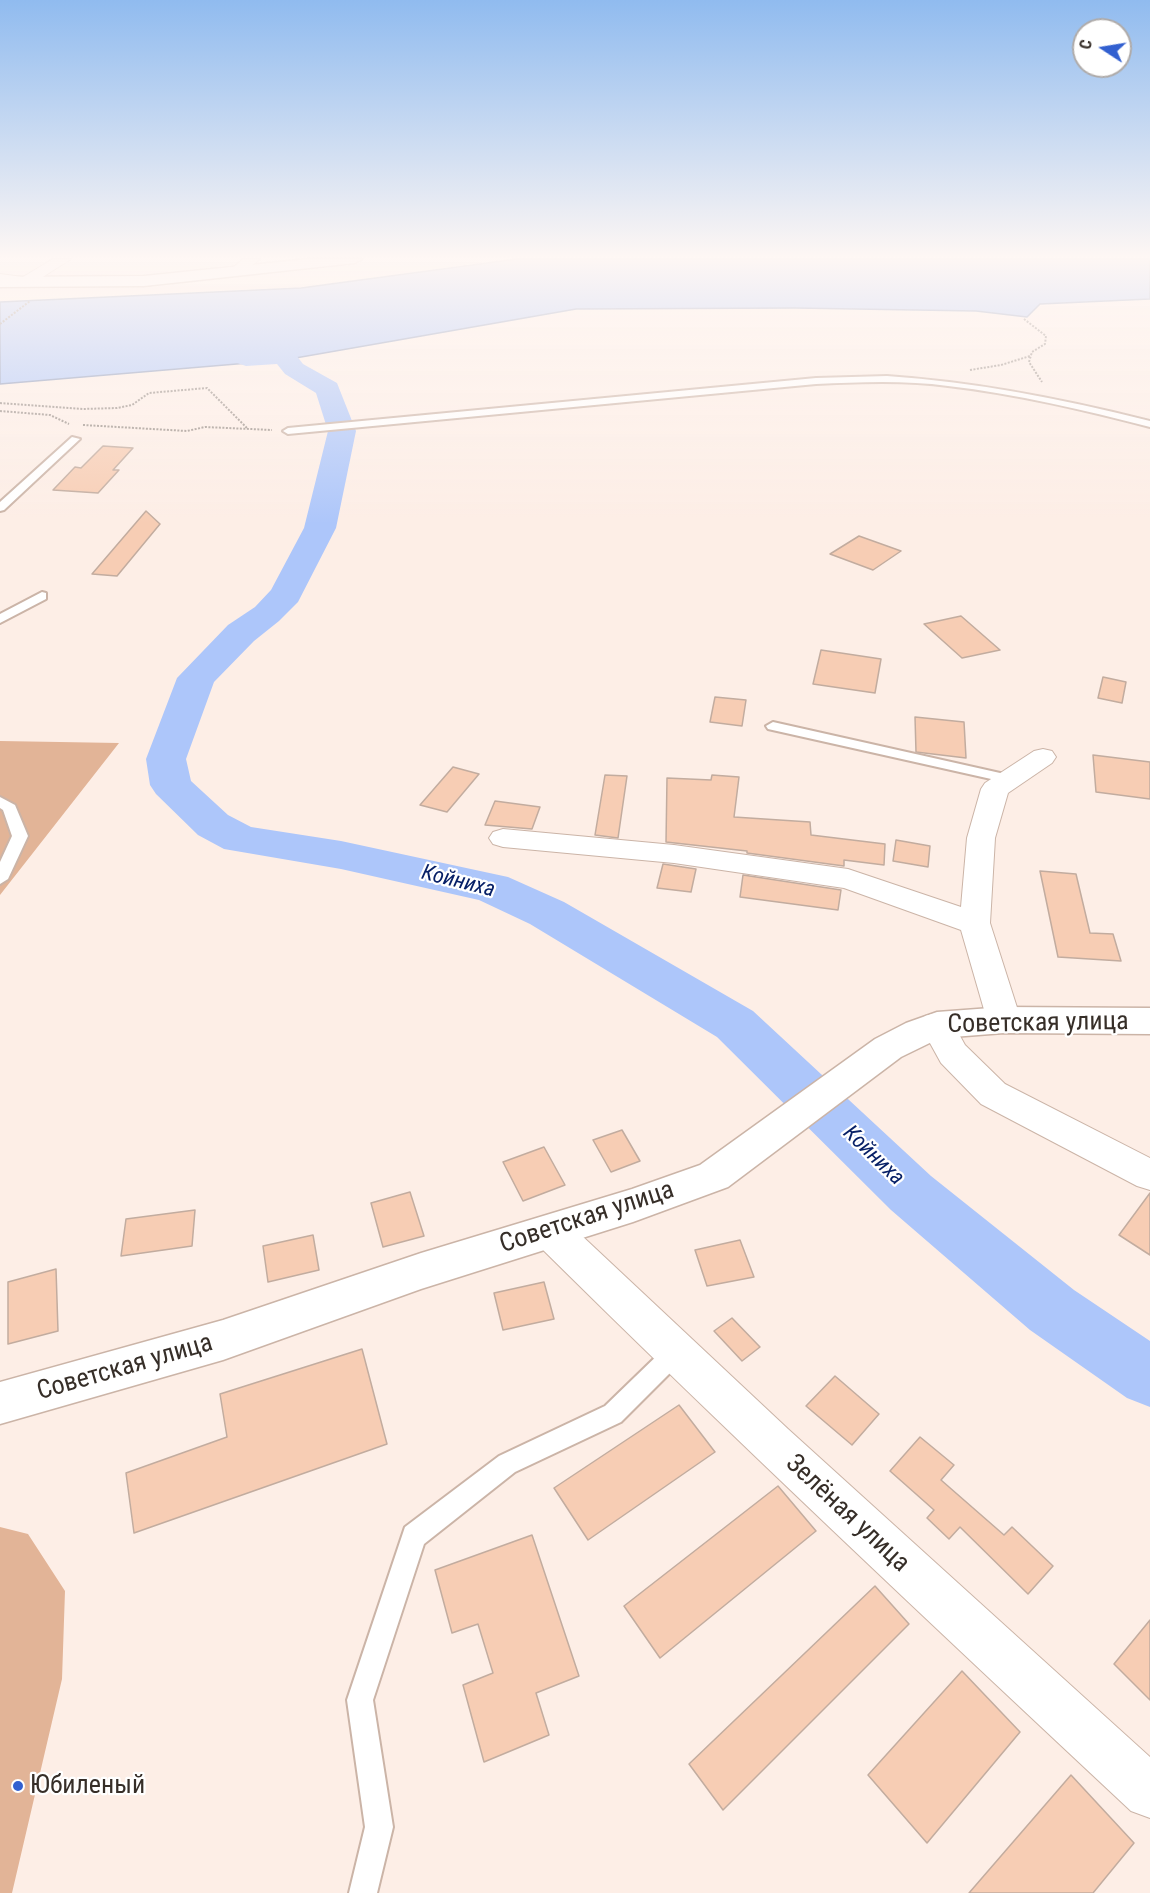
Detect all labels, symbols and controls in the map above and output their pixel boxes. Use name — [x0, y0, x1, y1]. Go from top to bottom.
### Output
north arrow — [1072, 18, 1132, 78]
text: С — [1076, 38, 1096, 51]
water label: Койниха — [419, 860, 497, 904]
street label: Советская улица — [947, 1007, 1129, 1041]
water label: Койниха — [837, 1121, 909, 1191]
street label: Советская улица — [496, 1175, 678, 1261]
street label: Советская улица — [34, 1328, 216, 1408]
street label: Зелёная улица — [779, 1449, 915, 1579]
place label: Юбиленый — [30, 1770, 145, 1802]
marker: Юбиленый — [11, 1779, 25, 1793]

